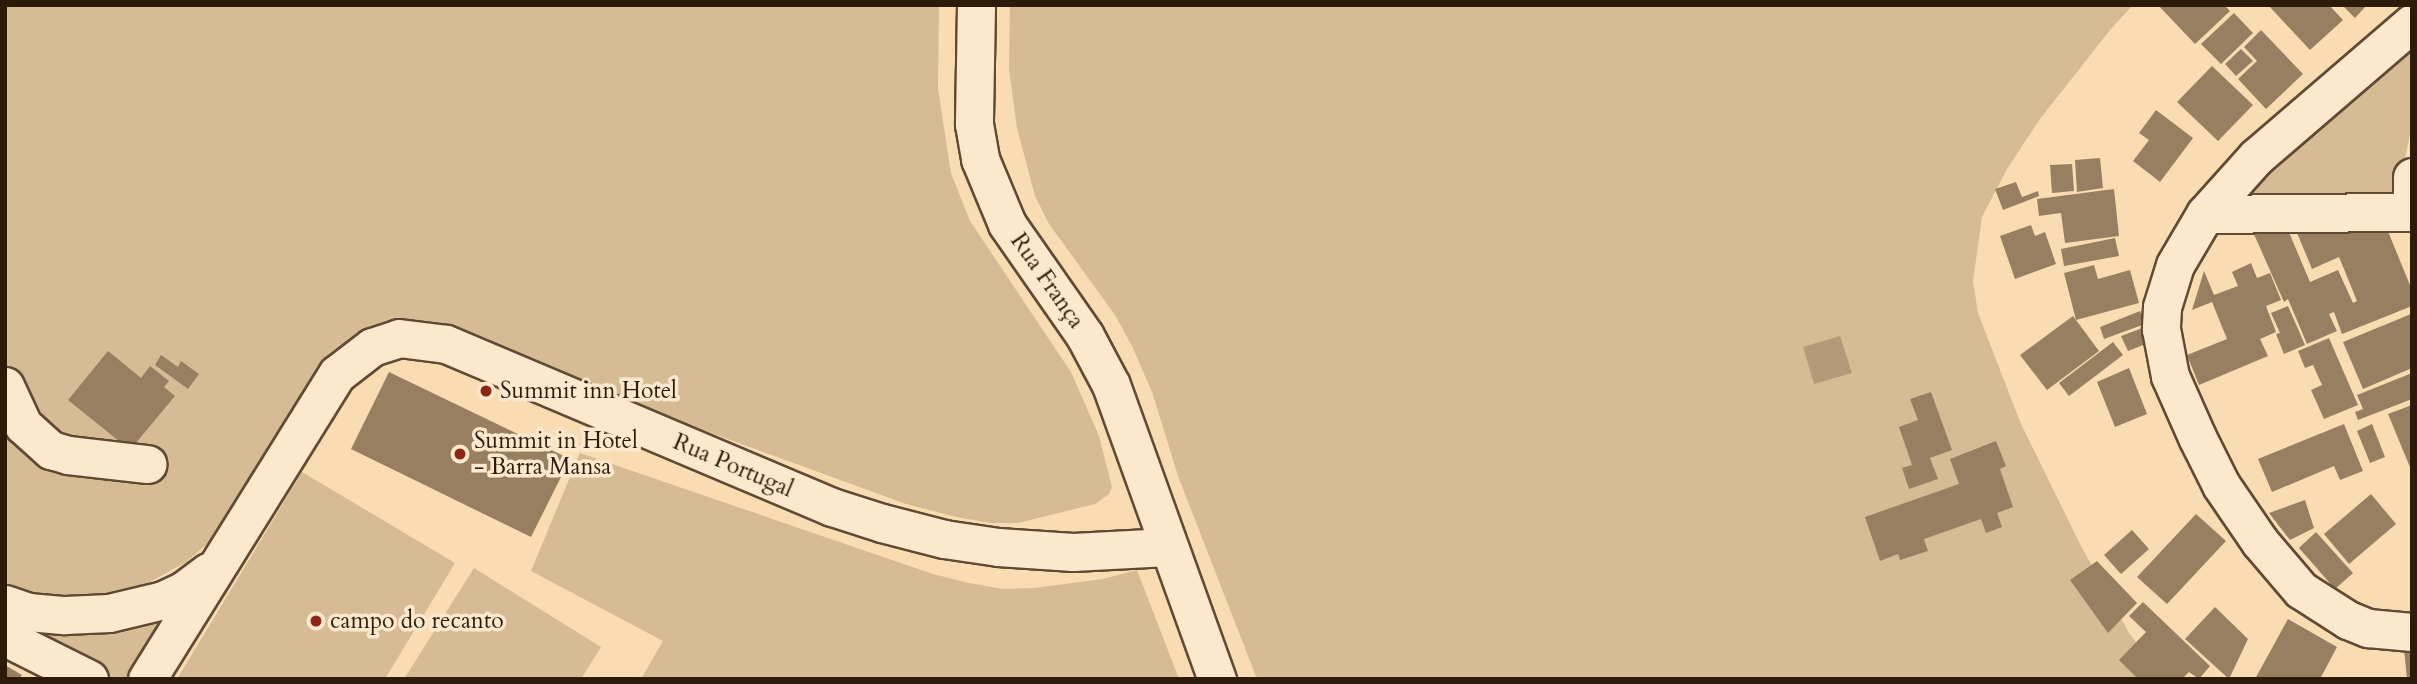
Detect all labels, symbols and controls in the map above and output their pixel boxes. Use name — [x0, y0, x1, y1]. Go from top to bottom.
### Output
street label: Rua França — [1004, 228, 1090, 334]
place label: Summit inn Hotel — [500, 377, 677, 405]
marker: Summit inn Hotel — [478, 383, 494, 399]
place label: Summit in Hotel - Barra Mansa — [474, 427, 638, 481]
street label: Rua Portugal — [669, 428, 797, 504]
marker: Summit in Hotel - Barra Mansa — [452, 446, 468, 462]
place label: campo do recanto — [330, 607, 504, 635]
marker: campo do recanto — [308, 613, 324, 629]

